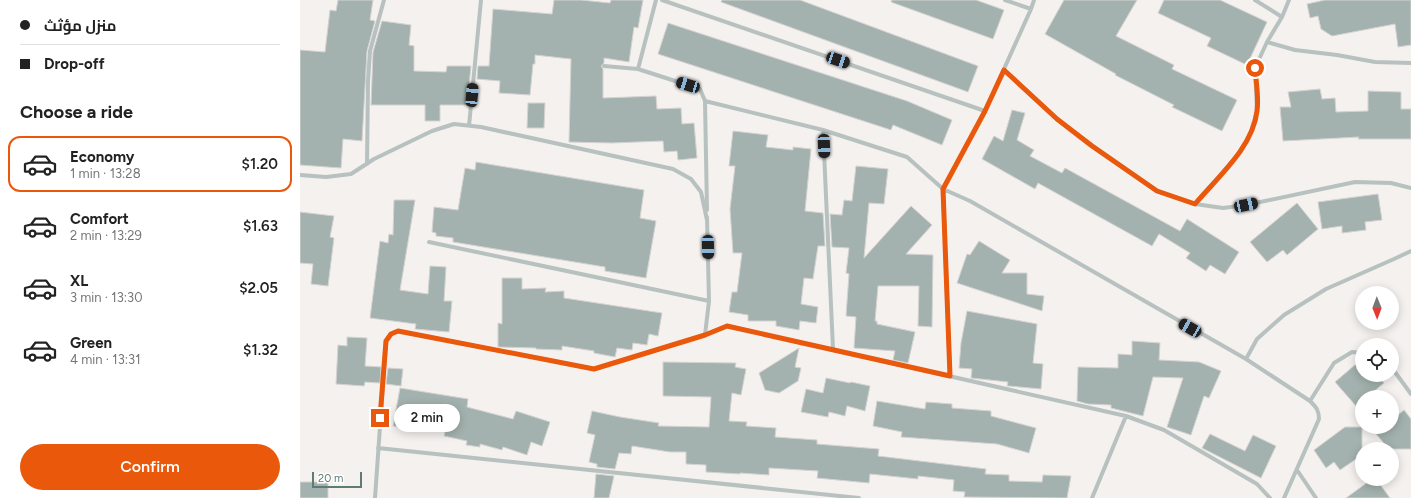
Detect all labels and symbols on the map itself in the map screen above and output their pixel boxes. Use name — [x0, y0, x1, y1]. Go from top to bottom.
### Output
car — [825, 50, 851, 70]
route start — [1246, 59, 1264, 77]
car — [675, 76, 701, 94]
car — [465, 83, 479, 107]
car — [818, 134, 830, 158]
car — [1233, 197, 1259, 213]
car — [702, 235, 714, 259]
north arrow — [1355, 286, 1399, 330]
car — [1177, 317, 1203, 339]
callout: 2 min — [394, 404, 460, 432]
route end — [371, 409, 389, 427]
scale bar — [312, 470, 362, 489]

